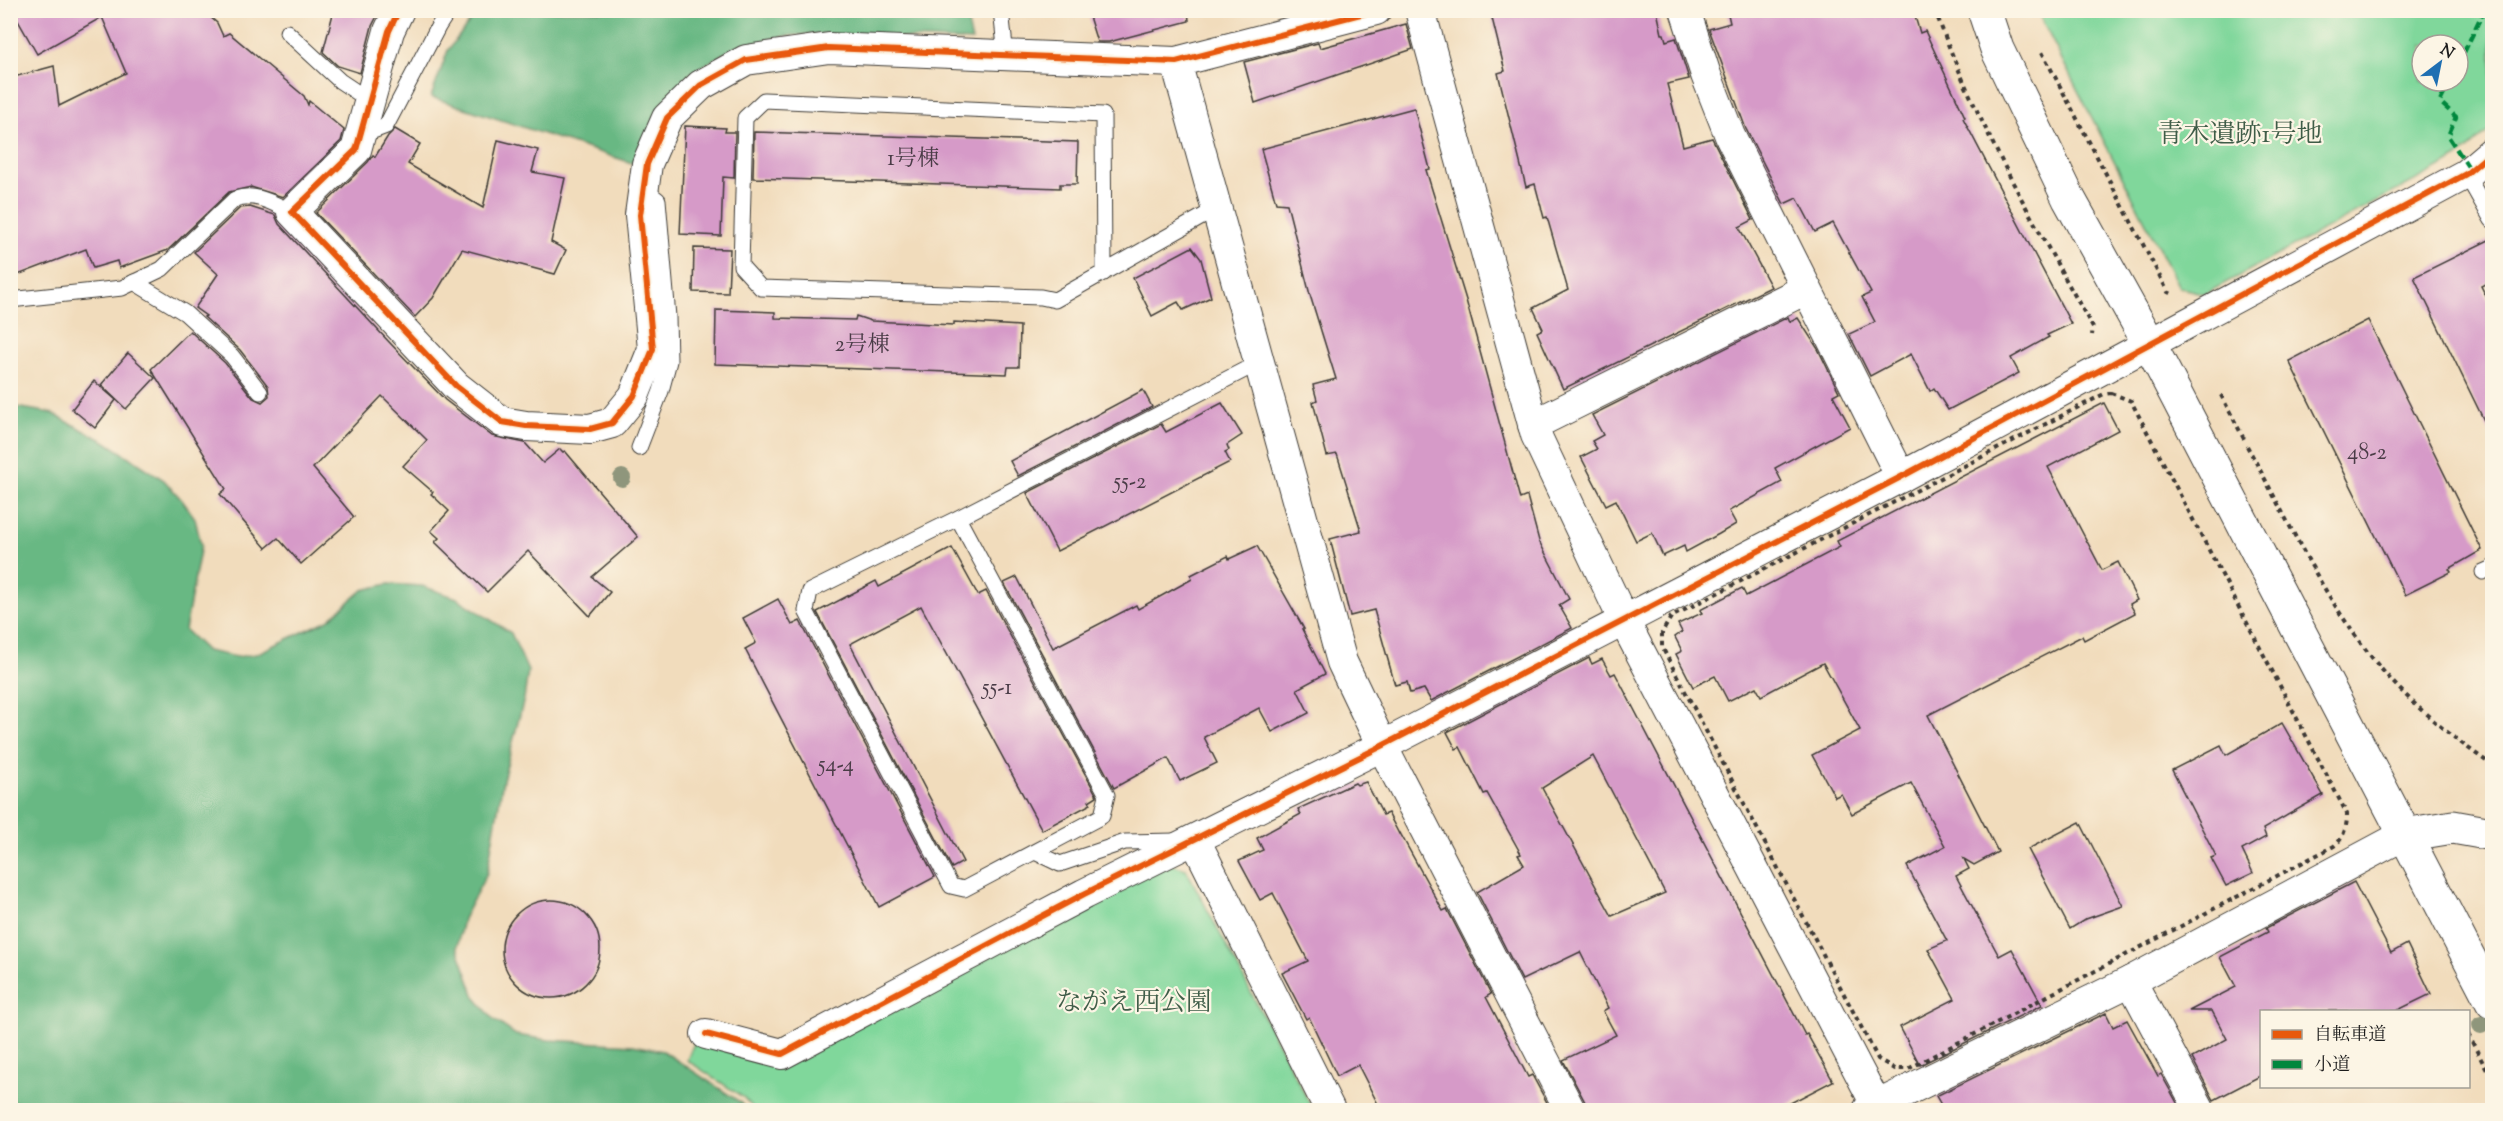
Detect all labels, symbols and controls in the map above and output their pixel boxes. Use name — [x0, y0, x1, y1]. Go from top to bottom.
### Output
north arrow — [2410, 33, 2470, 93]
text: N — [2435, 39, 2458, 66]
park label: 青木遺跡1号地 — [2158, 117, 2322, 154]
house number: 1号棟 — [887, 144, 939, 176]
house number: 2号棟 — [835, 330, 889, 362]
house number: 48-2 — [2347, 438, 2387, 470]
house number: 55-2 — [1112, 467, 1146, 499]
house number: 55-1 — [980, 673, 1013, 705]
house number: 54-4 — [816, 750, 854, 782]
park label: ながえ西公園 — [1056, 985, 1212, 1022]
legend — [2260, 1010, 2470, 1088]
text: 自転車道 — [2314, 1023, 2386, 1049]
text: 小道 — [2314, 1053, 2350, 1079]

